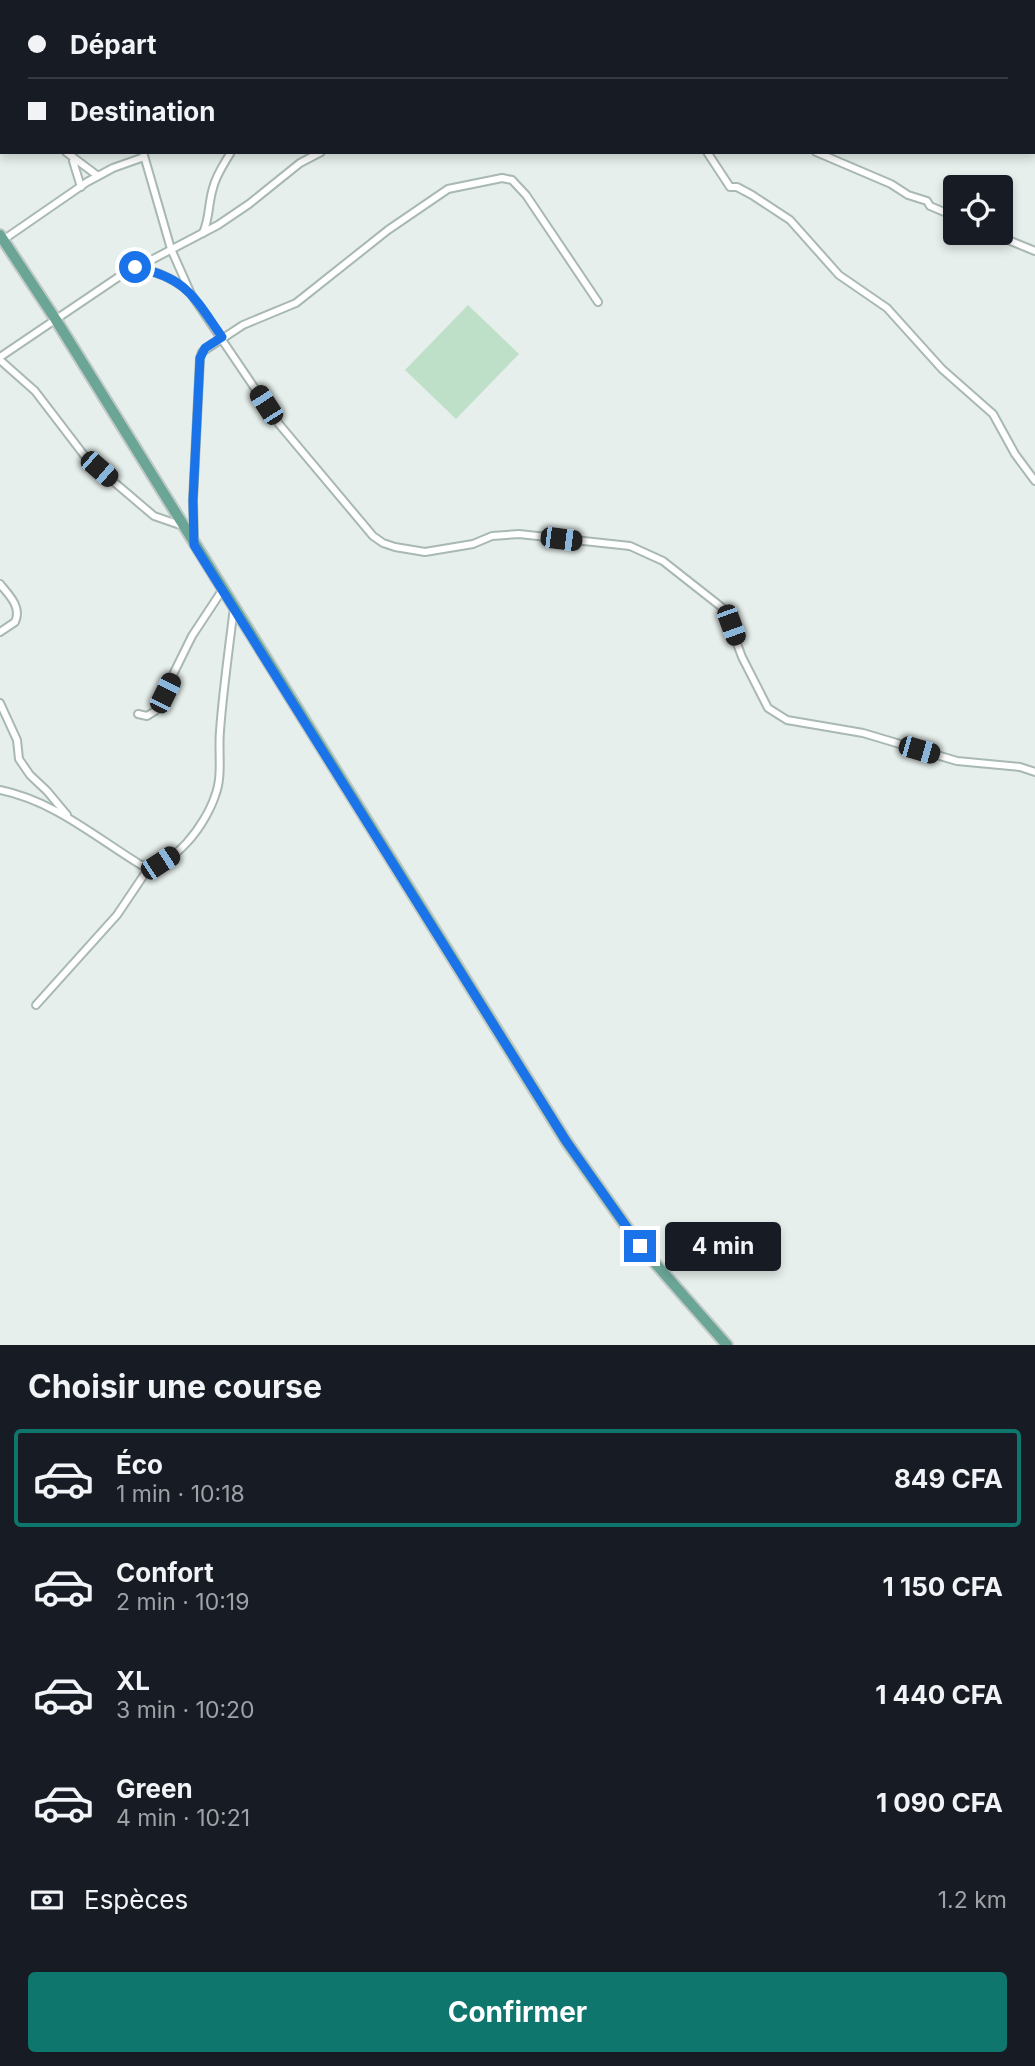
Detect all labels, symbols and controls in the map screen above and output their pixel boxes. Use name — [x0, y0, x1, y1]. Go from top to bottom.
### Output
text: Départ — [70, 29, 157, 60]
text: Destination — [70, 96, 215, 127]
map controls — [943, 175, 1013, 245]
button: locate — [943, 175, 1013, 245]
route start — [119, 251, 151, 283]
car — [246, 382, 287, 428]
car — [77, 447, 122, 491]
car — [539, 526, 584, 552]
car — [714, 602, 749, 648]
car — [147, 670, 184, 716]
car — [896, 734, 943, 766]
car — [137, 843, 184, 883]
callout: 4 min — [664, 1222, 780, 1270]
route end — [624, 1230, 656, 1262]
text: 4 min — [692, 1232, 754, 1260]
text: Choisir une course — [28, 1367, 322, 1406]
icon: car — [32, 1447, 95, 1510]
text: Éco — [116, 1449, 163, 1480]
text: 849 CFA — [894, 1463, 1003, 1494]
text: 1 min · 10:18 — [116, 1480, 245, 1508]
icon: car — [32, 1555, 95, 1618]
text: Confort — [116, 1557, 214, 1588]
text: 1 150 CFA — [883, 1571, 1003, 1602]
text: 2 min · 10:19 — [116, 1588, 249, 1616]
icon: car — [32, 1663, 95, 1726]
text: XL — [116, 1665, 150, 1696]
text: 1 440 CFA — [875, 1679, 1003, 1710]
text: 3 min · 10:20 — [116, 1696, 255, 1724]
icon: car — [32, 1771, 95, 1834]
text: Green — [116, 1773, 193, 1804]
text: 1 090 CFA — [876, 1787, 1003, 1818]
text: 4 min · 10:21 — [116, 1804, 250, 1832]
icon: cash — [28, 1881, 66, 1919]
text: Espèces — [84, 1884, 188, 1915]
text: 1.2 km — [938, 1886, 1007, 1914]
button: Confirmer — [28, 1972, 1007, 2052]

